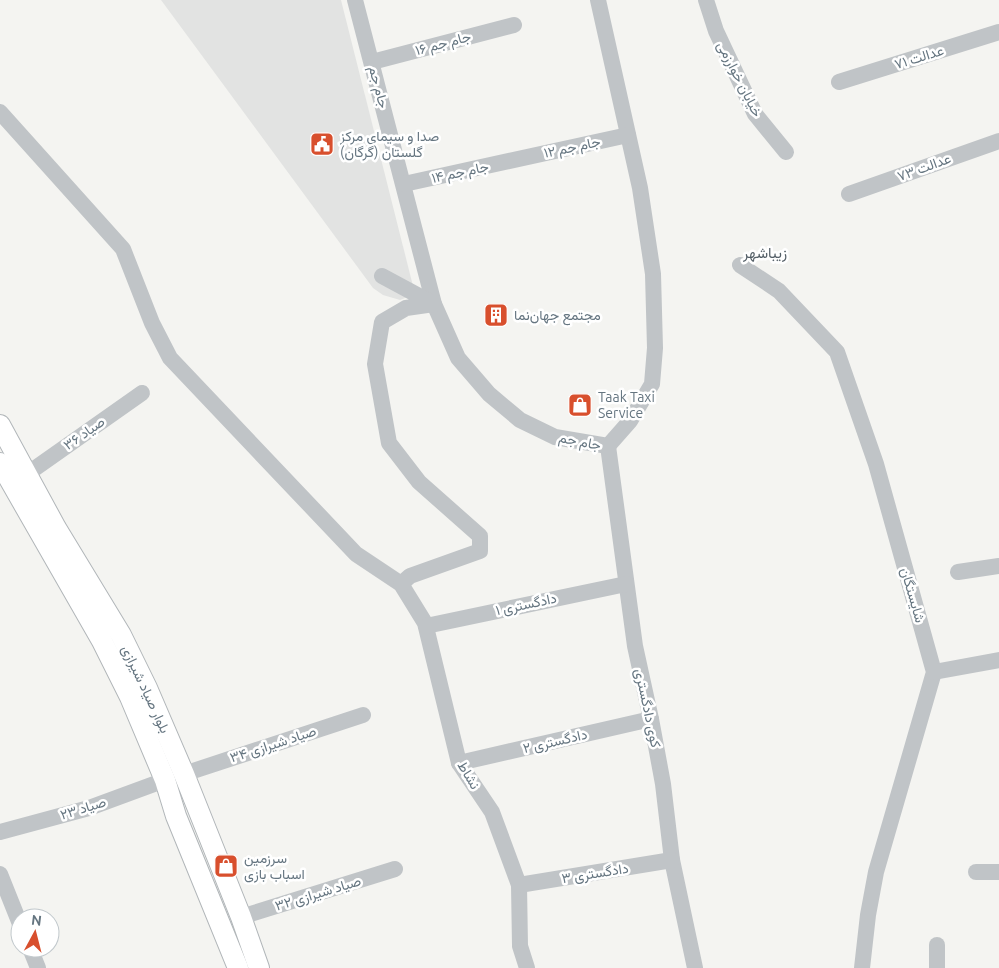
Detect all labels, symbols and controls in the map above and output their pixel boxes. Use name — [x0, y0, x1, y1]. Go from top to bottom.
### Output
street label: ۱۶ جام جم — [413, 28, 473, 59]
street label: خیابان خوارزمی — [713, 39, 766, 120]
street label: عدالت ۷۱ — [892, 42, 946, 72]
street label: جام جم — [365, 64, 392, 110]
place label: صدا و سیمای مرکز گلستان (گرگان) — [339, 128, 439, 161]
public building icon: صدا و سیمای مرکز گلستان (گرگان) — [309, 131, 335, 157]
street label: ۱۲ جام جم — [542, 133, 602, 162]
street label: عدالت ۷۳ — [895, 150, 953, 184]
street label: ۱۴ جام جم — [430, 158, 490, 187]
district label: زیباشهر — [742, 244, 787, 262]
building icon: مجتمع جهان‌نما — [483, 302, 509, 328]
place label: مجتمع جهان‌نما — [514, 307, 601, 326]
place label: Taak Taxi Service — [598, 389, 655, 421]
shop icon: Taak Taxi Service — [567, 392, 593, 418]
street label: صیاد ۳۶ — [60, 413, 108, 453]
street label: جام جم — [557, 429, 603, 454]
street label: شایستگان — [897, 566, 928, 625]
street label: دادگستری ۱ — [494, 590, 559, 619]
street label: بلوار صیاد شیرازی — [118, 642, 173, 736]
street label: کوی دادگستری — [631, 667, 664, 749]
street label: صیاد شیرازی ۳۴ — [228, 722, 319, 766]
street label: دادگستری ۲ — [521, 726, 589, 757]
street label: نشاط — [454, 758, 484, 792]
street label: صیاد ۲۳ — [58, 793, 108, 823]
place label: سرزمین اسباب بازی — [244, 850, 305, 883]
shop icon: سرزمین اسباب بازی — [213, 853, 239, 879]
street label: دادگستری ۳ — [561, 860, 630, 887]
street label: صیاد شیرازی ۳۲ — [273, 872, 364, 915]
north arrow — [10, 908, 60, 958]
text: N — [30, 912, 43, 929]

